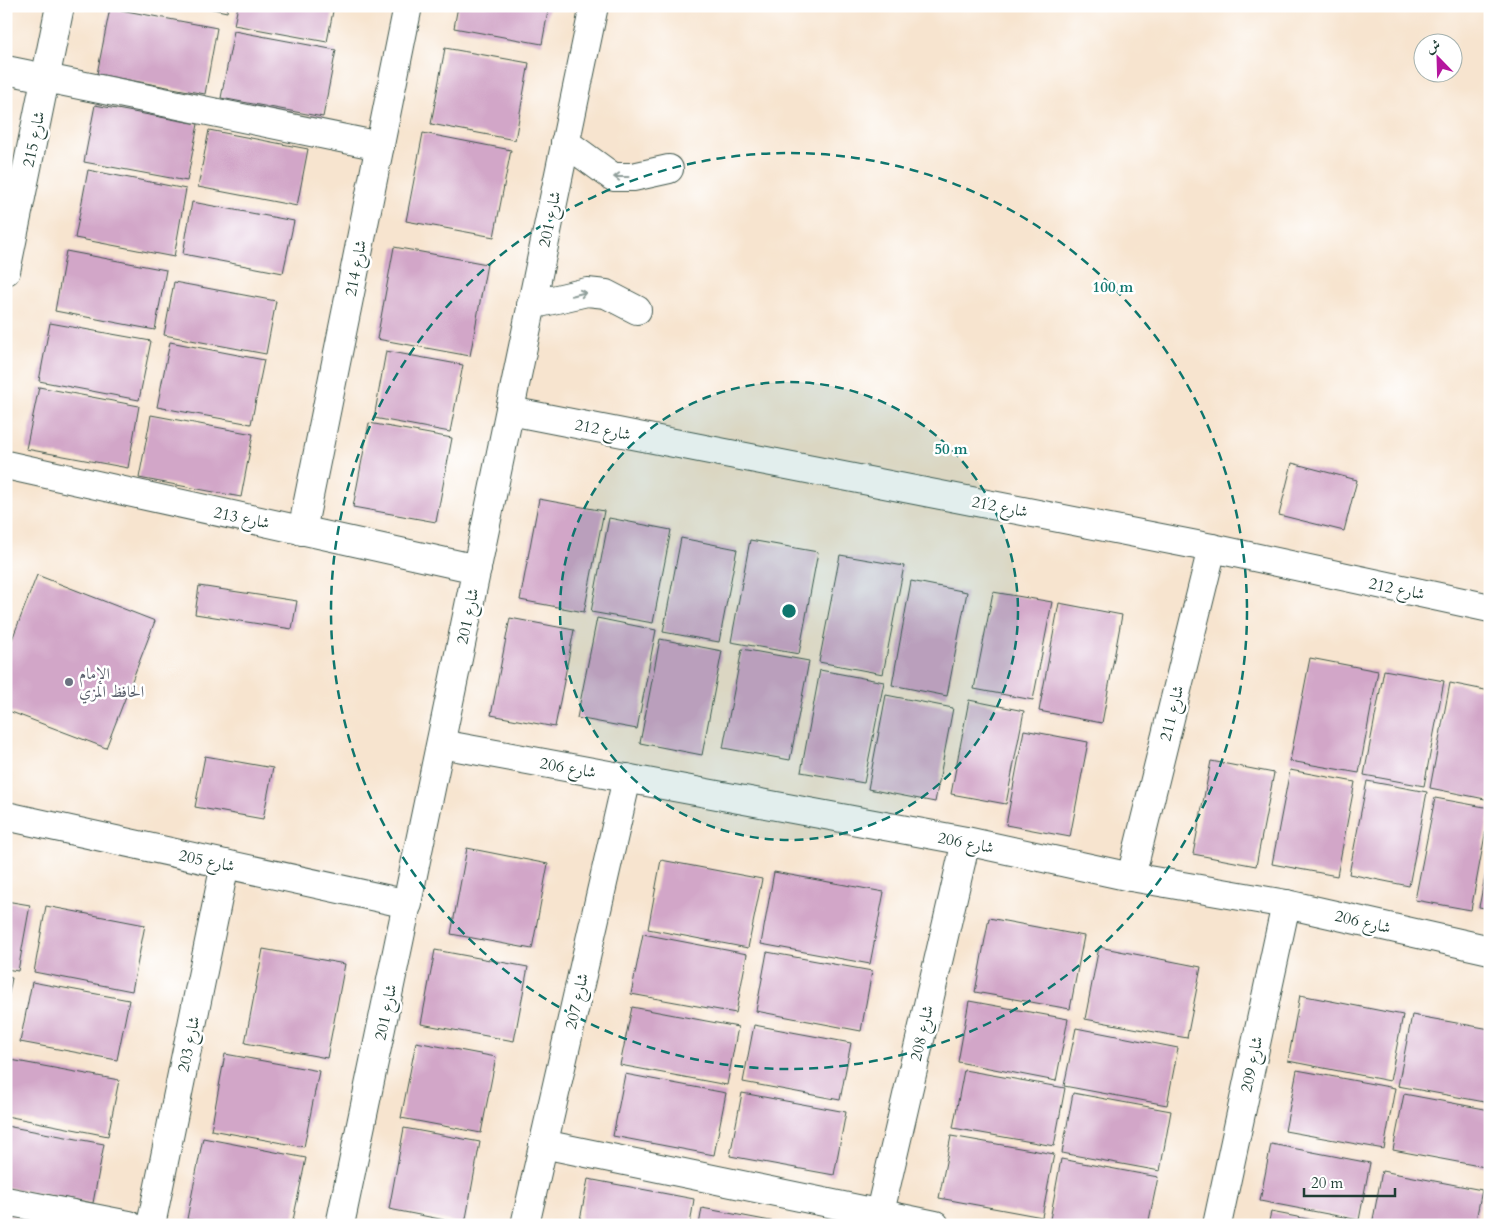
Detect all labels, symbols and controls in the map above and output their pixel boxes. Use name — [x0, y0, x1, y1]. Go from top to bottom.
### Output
north arrow — [1414, 32, 1464, 82]
text: ش — [1423, 35, 1443, 58]
street label: شارع 215 — [17, 109, 53, 170]
one-way arrow — [614, 172, 630, 182]
street label: شارع 201 — [533, 189, 569, 250]
street label: شارع 214 — [340, 238, 374, 298]
text: 100 m — [1093, 277, 1134, 297]
one-way arrow — [570, 289, 586, 298]
street label: شارع 212 — [573, 414, 633, 448]
text: 50 m — [934, 439, 968, 459]
street label: شارع 212 — [970, 491, 1030, 525]
street label: شارع 213 — [211, 501, 272, 537]
street label: شارع 212 — [1366, 572, 1427, 608]
street label: شارع 201 — [451, 586, 487, 647]
centre of rings — [780, 602, 798, 620]
place label: الإمام الحافظ المزي — [79, 663, 144, 704]
marker: الإمام الحافظ المزي — [63, 676, 75, 688]
street label: شارع 211 — [1154, 683, 1191, 744]
street label: شارع 206 — [538, 752, 598, 786]
street label: شارع 206 — [936, 827, 996, 861]
street label: شارع 205 — [176, 844, 237, 880]
street label: شارع 206 — [1332, 905, 1393, 941]
street label: شارع 207 — [560, 971, 596, 1032]
street label: شارع 201 — [369, 982, 405, 1043]
street label: شارع 208 — [905, 1003, 941, 1064]
street label: شارع 203 — [172, 1014, 208, 1075]
street label: شارع 209 — [1235, 1034, 1271, 1095]
scale bar — [1304, 1166, 1395, 1198]
text: 20 m — [1311, 1173, 1343, 1193]

